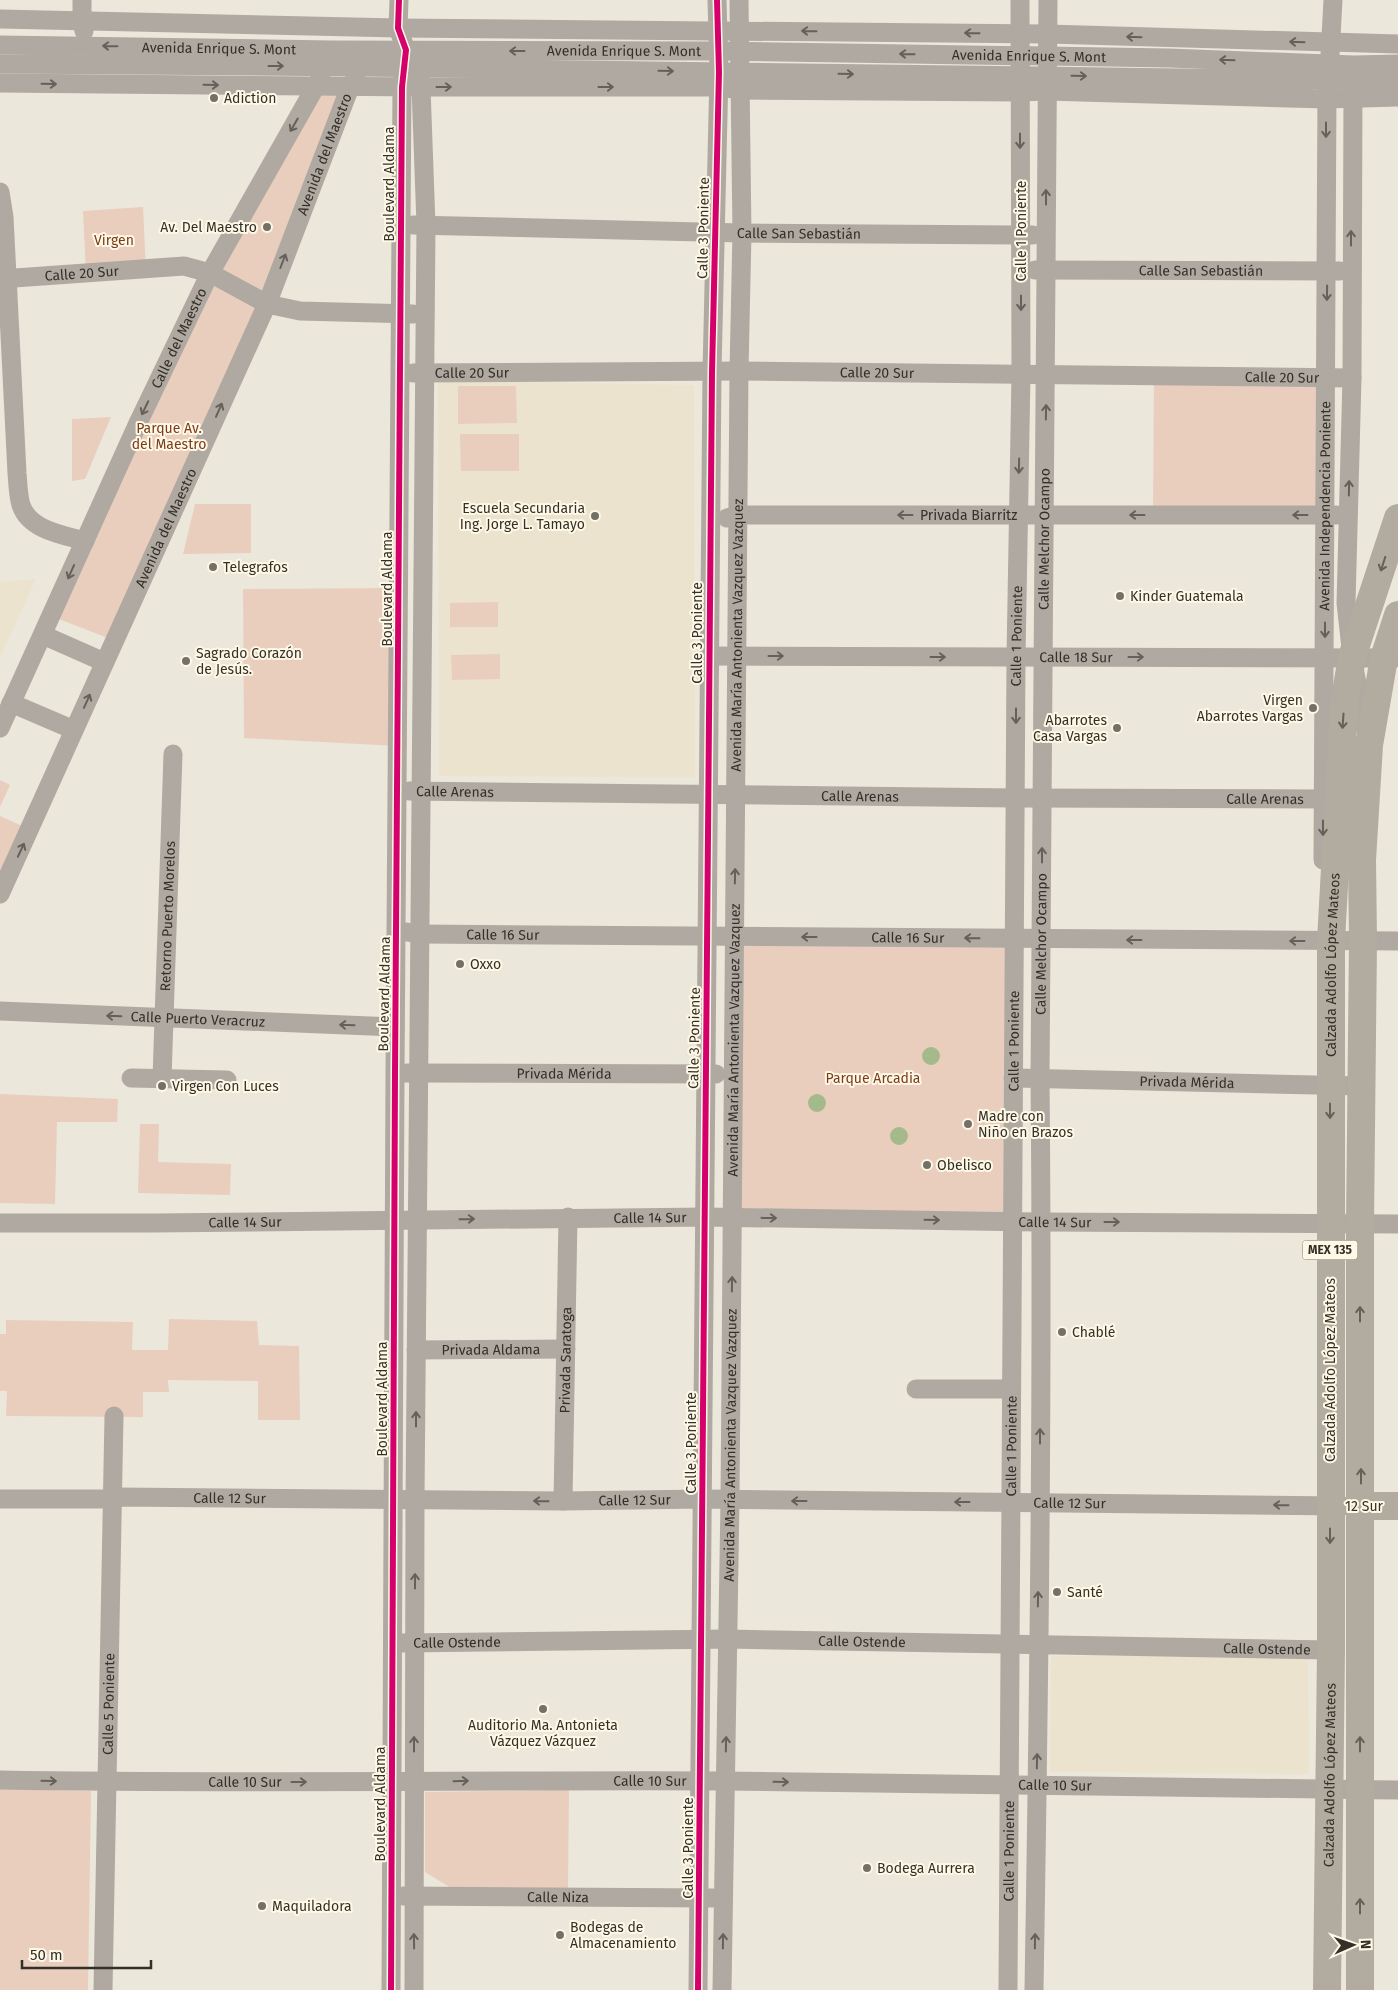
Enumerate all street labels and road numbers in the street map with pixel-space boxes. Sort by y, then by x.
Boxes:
street label: Avenida Enrique S. Mont [142,39,297,58]
street label: Avenida Enrique S. Mont [547,43,702,60]
street label: Avenida Enrique S. Mont [952,47,1107,66]
street label: Avenida del Maestro [294,91,356,218]
street label: Boulevard Aldama [381,126,398,242]
street label: Calle 3 Poniente [694,177,713,279]
street label: Calle 1 Poniente [1013,181,1030,281]
street label: Calle San Sebastián [737,225,861,243]
street label: Calle San Sebastián [1139,262,1263,280]
street label: Calle 20 Sur [44,263,120,285]
street label: Calle del Maestro [148,285,211,391]
street label: Calle 20 Sur [435,364,510,382]
street label: Calle 20 Sur [840,364,915,382]
street label: Calle 20 Sur [1245,369,1320,387]
street label: Avenida Independencia Poniente [1316,401,1334,611]
street label: Avenida del Maestro [132,466,201,590]
street label: Calle Melchor Ocampo [1035,468,1054,610]
street label: Avenida María Antonienta Vazquez Vazquez [728,498,747,772]
street label: Privada Biarritz [920,507,1017,524]
street label: Boulevard Aldama [379,531,396,647]
street label: Calle 3 Poniente [689,582,706,684]
street label: Calle 1 Poniente [1008,585,1026,687]
street label: Calle 18 Sur [1039,649,1113,666]
street label: Calle Arenas [416,783,494,801]
street label: Calle Arenas [821,788,899,806]
street label: Calle Arenas [1226,791,1304,808]
street label: Retorno Puerto Morelos [157,840,179,992]
street label: Calzada Adolfo López Mateos [1323,872,1344,1057]
street label: Calle Melchor Ocampo [1032,873,1051,1015]
street label: Avenida María Antonienta Vazquez Vazquez [725,903,744,1177]
street label: Calle 16 Sur [466,926,540,944]
street label: Calle 16 Sur [871,929,945,947]
street label: Boulevard Aldama [375,936,394,1052]
street label: Calle 3 Poniente [685,987,704,1089]
street label: Calle 1 Poniente [1005,991,1023,1092]
street label: Calle Puerto Veracruz [130,1008,265,1031]
street label: Privada Mérida [516,1065,612,1083]
street label: Privada Mérida [1139,1073,1235,1092]
street label: Calle 14 Sur [613,1209,687,1227]
street label: Calle 14 Sur [208,1214,282,1231]
street label: Calle 14 Sur [1018,1214,1092,1231]
road number: MEX 135 [1302,1240,1358,1260]
street label: Calzada Adolfo López Mateos [1322,1278,1339,1462]
street label: Privada Saratoga [557,1307,575,1414]
street label: Avenida María Antonienta Vazquez Vazquez [721,1308,741,1582]
street label: Boulevard Aldama [374,1341,391,1457]
street label: Privada Aldama [441,1341,541,1359]
street label: Calle 3 Poniente [683,1392,700,1494]
street label: Calle 1 Poniente [1003,1396,1021,1497]
street label: Calle 12 Sur [193,1490,267,1507]
street label: Calle 12 Sur [598,1491,672,1509]
street label: Calle 12 Sur [1033,1495,1107,1512]
street label: 12 Sur [1345,1498,1384,1515]
street label: Calle Ostende [818,1633,906,1651]
street label: Calle Ostende [413,1634,501,1652]
street label: Calle Ostende [1223,1640,1311,1659]
street label: Calle 5 Poniente [100,1653,118,1755]
street label: Calzada Adolfo López Mateos [1320,1682,1340,1867]
street label: Boulevard Aldama [372,1746,389,1862]
street label: Calle 10 Sur [613,1773,687,1790]
street label: Calle 10 Sur [208,1774,282,1791]
street label: Calle 10 Sur [1018,1776,1092,1795]
street label: Calle 3 Poniente [680,1797,697,1899]
street label: Calle 1 Poniente [1001,1800,1018,1902]
street label: Calle Niza [527,1889,589,1906]

